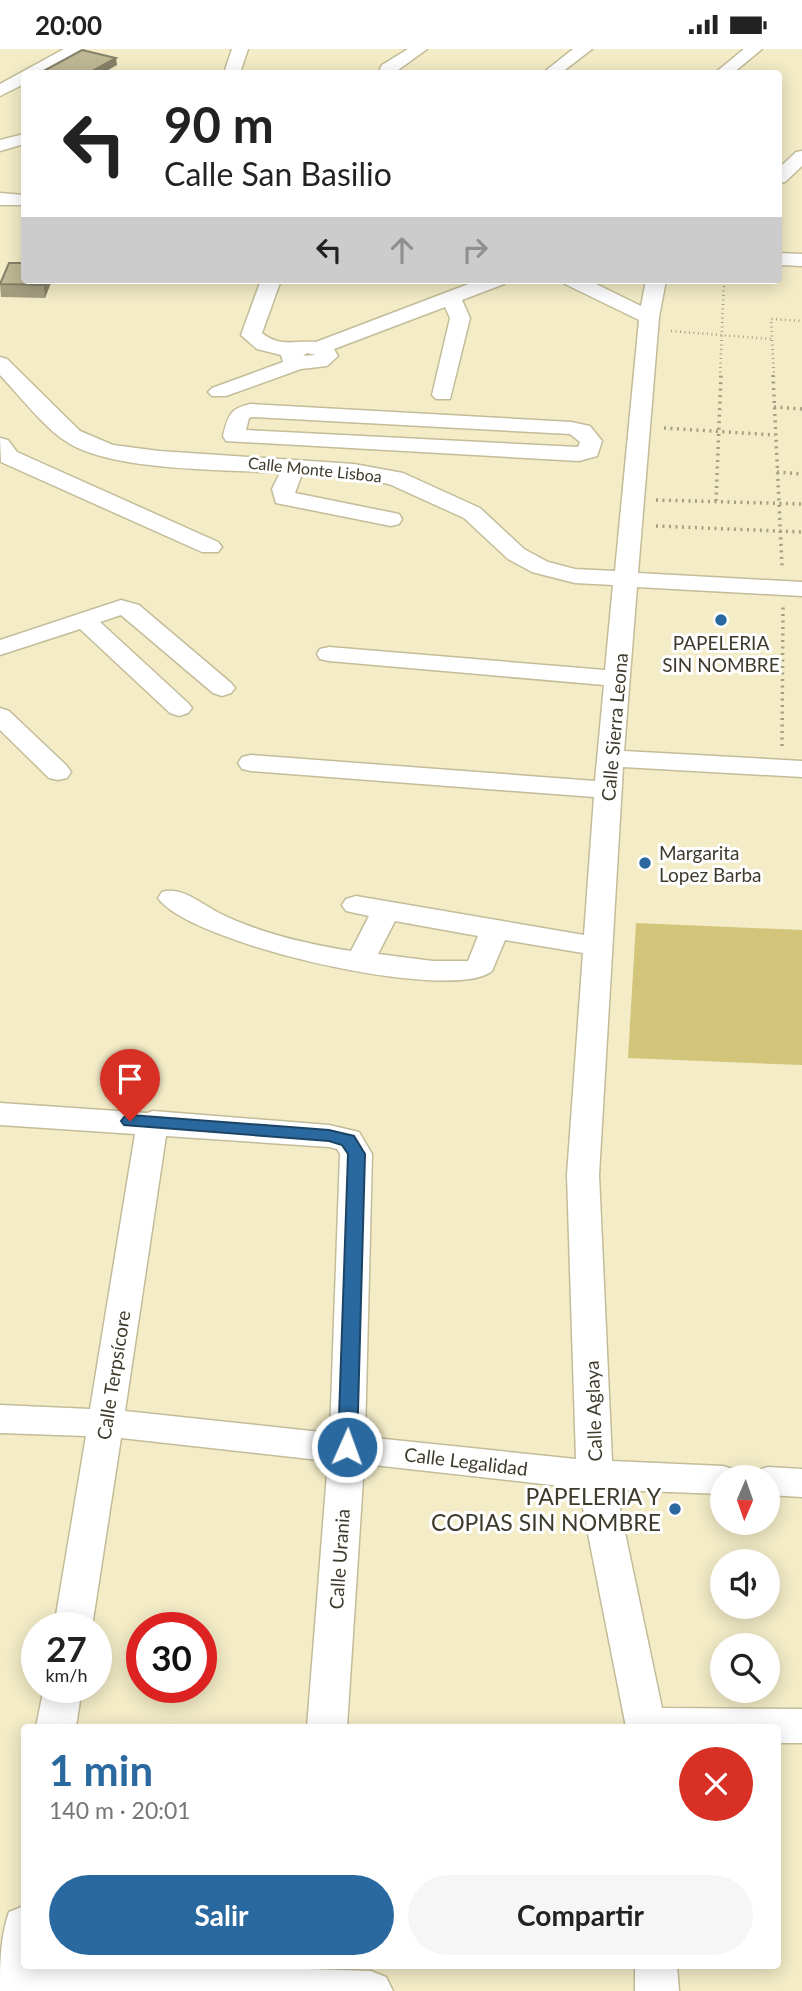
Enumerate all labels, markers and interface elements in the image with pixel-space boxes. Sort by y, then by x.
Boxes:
text: 20:00 [35,9,102,41]
text: 90 m [164,95,274,153]
icon: left [49,98,140,189]
text: Calle San Basilio [164,154,392,193]
icon: left [310,231,348,269]
icon: ahead [383,231,421,269]
icon: right [456,231,494,269]
street label: Calle Monte Lisboa [247,453,383,485]
marker: PAPELERIA SIN NOMBRE [713,612,729,628]
place label: PAPELERIA SIN NOMBRE [662,631,780,676]
street label: Calle Sierra Leona [596,652,632,802]
place label: Margarita Lopez Barba [659,841,762,886]
marker: Margarita Lopez Barba [637,855,653,871]
pin [100,1049,160,1121]
icon: arrive [111,1060,149,1098]
street label: Calle Terpsícore [91,1309,135,1441]
street label: Calle Aglaya [580,1360,606,1462]
position arrow [310,1410,384,1484]
street label: Calle Legalidad [403,1442,529,1480]
north arrow [710,1465,780,1535]
map controls [710,1465,780,1703]
place label: PAPELERIA Y COPIAS SIN NOMBRE [431,1482,662,1536]
marker: PAPELERIA Y COPIAS SIN NOMBRE [667,1501,683,1517]
street label: Calle Urania [324,1508,354,1610]
button: sound [710,1549,780,1619]
speed limit sign: 30 [126,1612,217,1703]
text: 27 [46,1627,87,1669]
button: search [710,1633,780,1703]
text: km/h [45,1664,88,1686]
text: 1 min [49,1745,153,1795]
button: close [679,1747,753,1821]
text: 140 m · 20:01 [49,1796,191,1824]
button: Salir [49,1875,394,1955]
button: Compartir [408,1875,753,1955]

